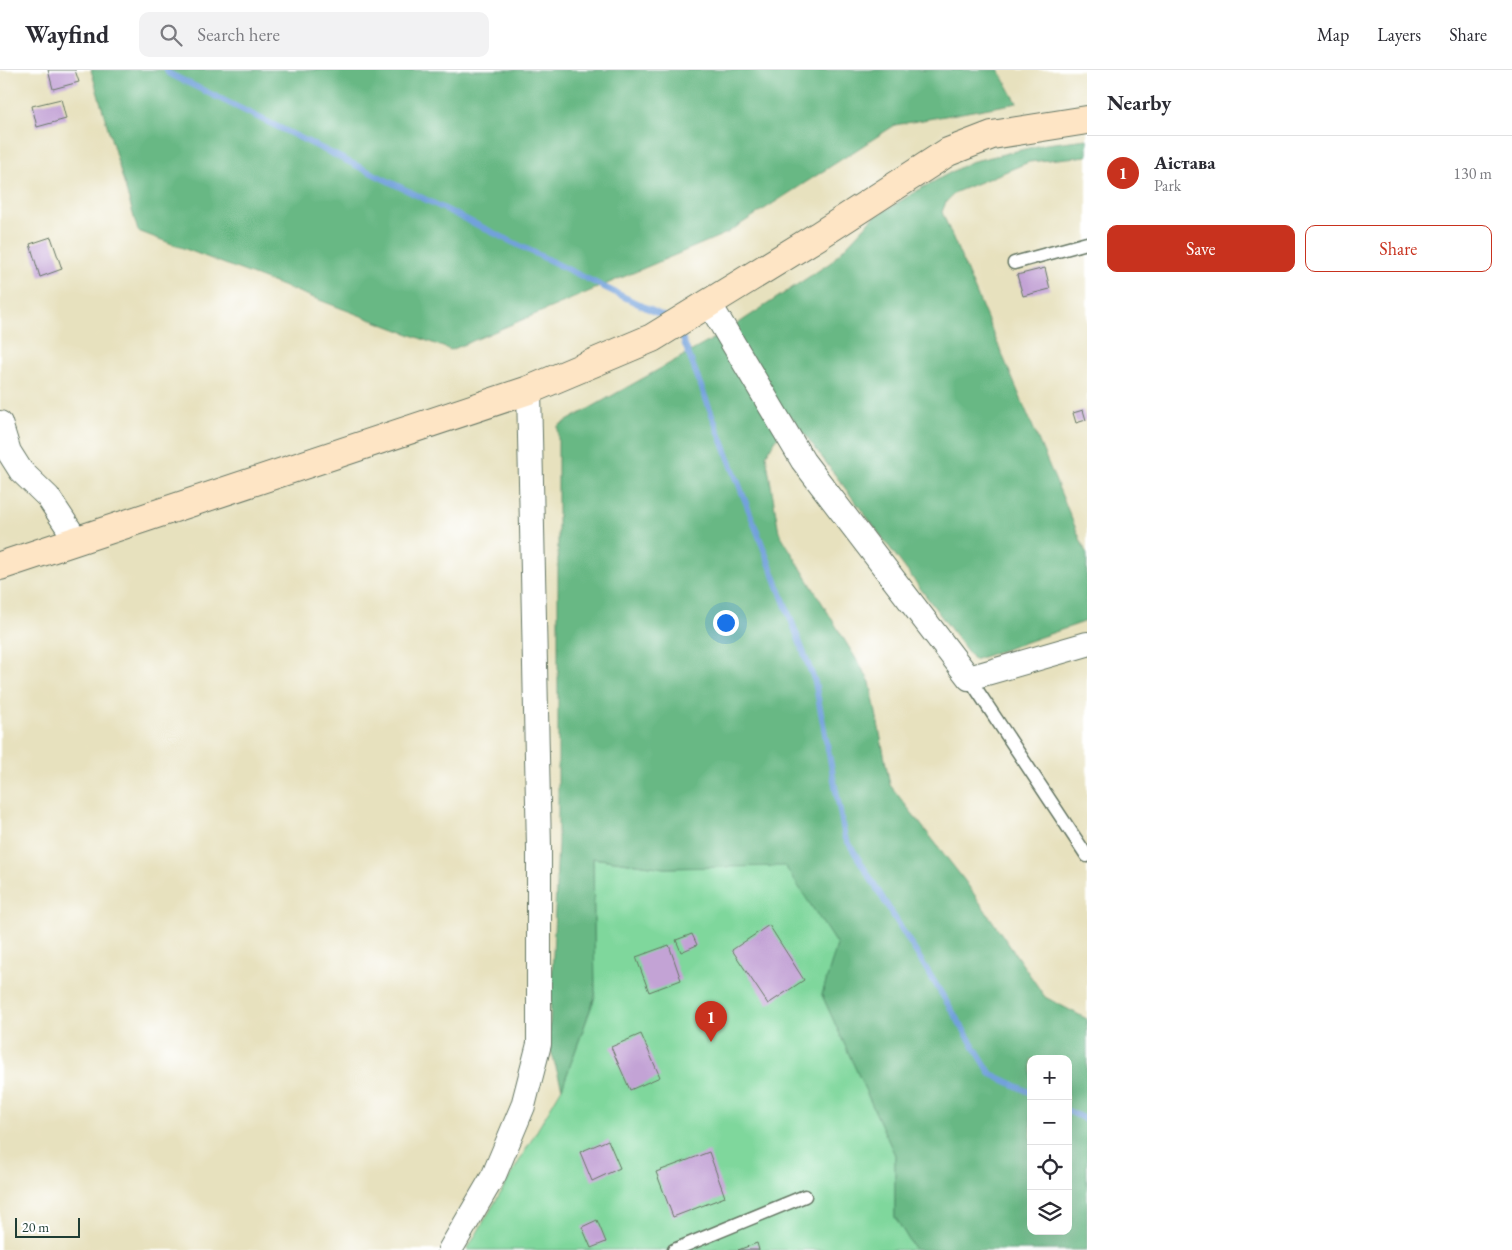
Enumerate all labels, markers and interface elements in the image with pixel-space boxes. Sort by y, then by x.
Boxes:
search box [139,12,489,57]
text: Wayfind [25,19,109,50]
icon: search [157,21,185,49]
text: Search here [197,22,280,47]
text: Map [1317,23,1349,46]
text: Layers [1377,23,1421,46]
text: Share [1449,23,1487,46]
text: Nearby [1107,89,1171,116]
text: Аістава [1154,150,1215,175]
text: 1 [1119,163,1127,184]
text: 130 m [1453,163,1492,184]
text: Park [1154,175,1181,196]
button: Save [1107,225,1295,272]
button: Share [1305,225,1492,272]
your location [713,610,739,636]
pin: 1 [695,1001,727,1042]
map controls [1027,1055,1072,1235]
button: + [1027,1055,1072,1100]
button: − [1027,1100,1072,1145]
button: locate [1027,1145,1072,1190]
button: layers [1027,1190,1072,1235]
scale bar [15,1215,80,1238]
text: 20 m [22,1218,49,1236]

